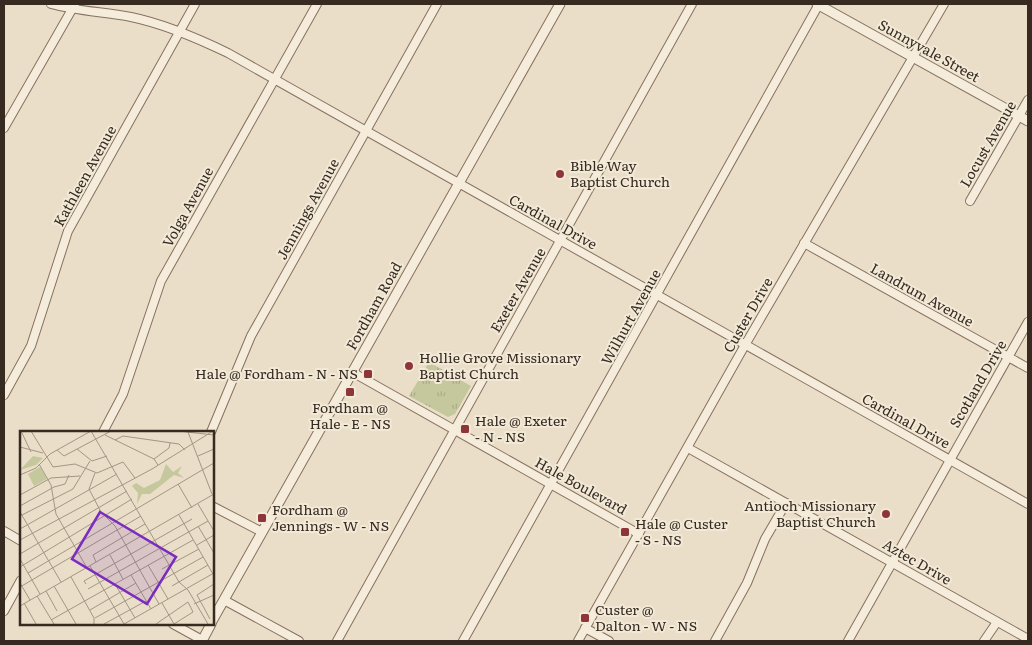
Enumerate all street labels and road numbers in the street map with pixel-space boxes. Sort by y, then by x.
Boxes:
street label: Sunnyvale Street [875,14,984,86]
street label: Locust Avenue [954,97,1020,190]
street label: Kathleen Avenue [48,121,120,230]
street label: Jennings Avenue [271,154,343,263]
street label: Volga Avenue [157,163,217,250]
street label: Cardinal Drive [506,189,601,254]
street label: Exeter Avenue [485,243,550,336]
street label: Fordham Road [341,257,406,353]
street label: Landrum Avenue [867,257,978,331]
street label: Wilhurt Avenue [596,265,665,368]
street label: Custer Drive [718,273,777,356]
street label: Scotland Drive [944,336,1010,431]
street label: Cardinal Drive [859,388,954,453]
street label: Hale Boulevard [532,452,631,519]
street label: Aztec Drive [879,533,956,589]

